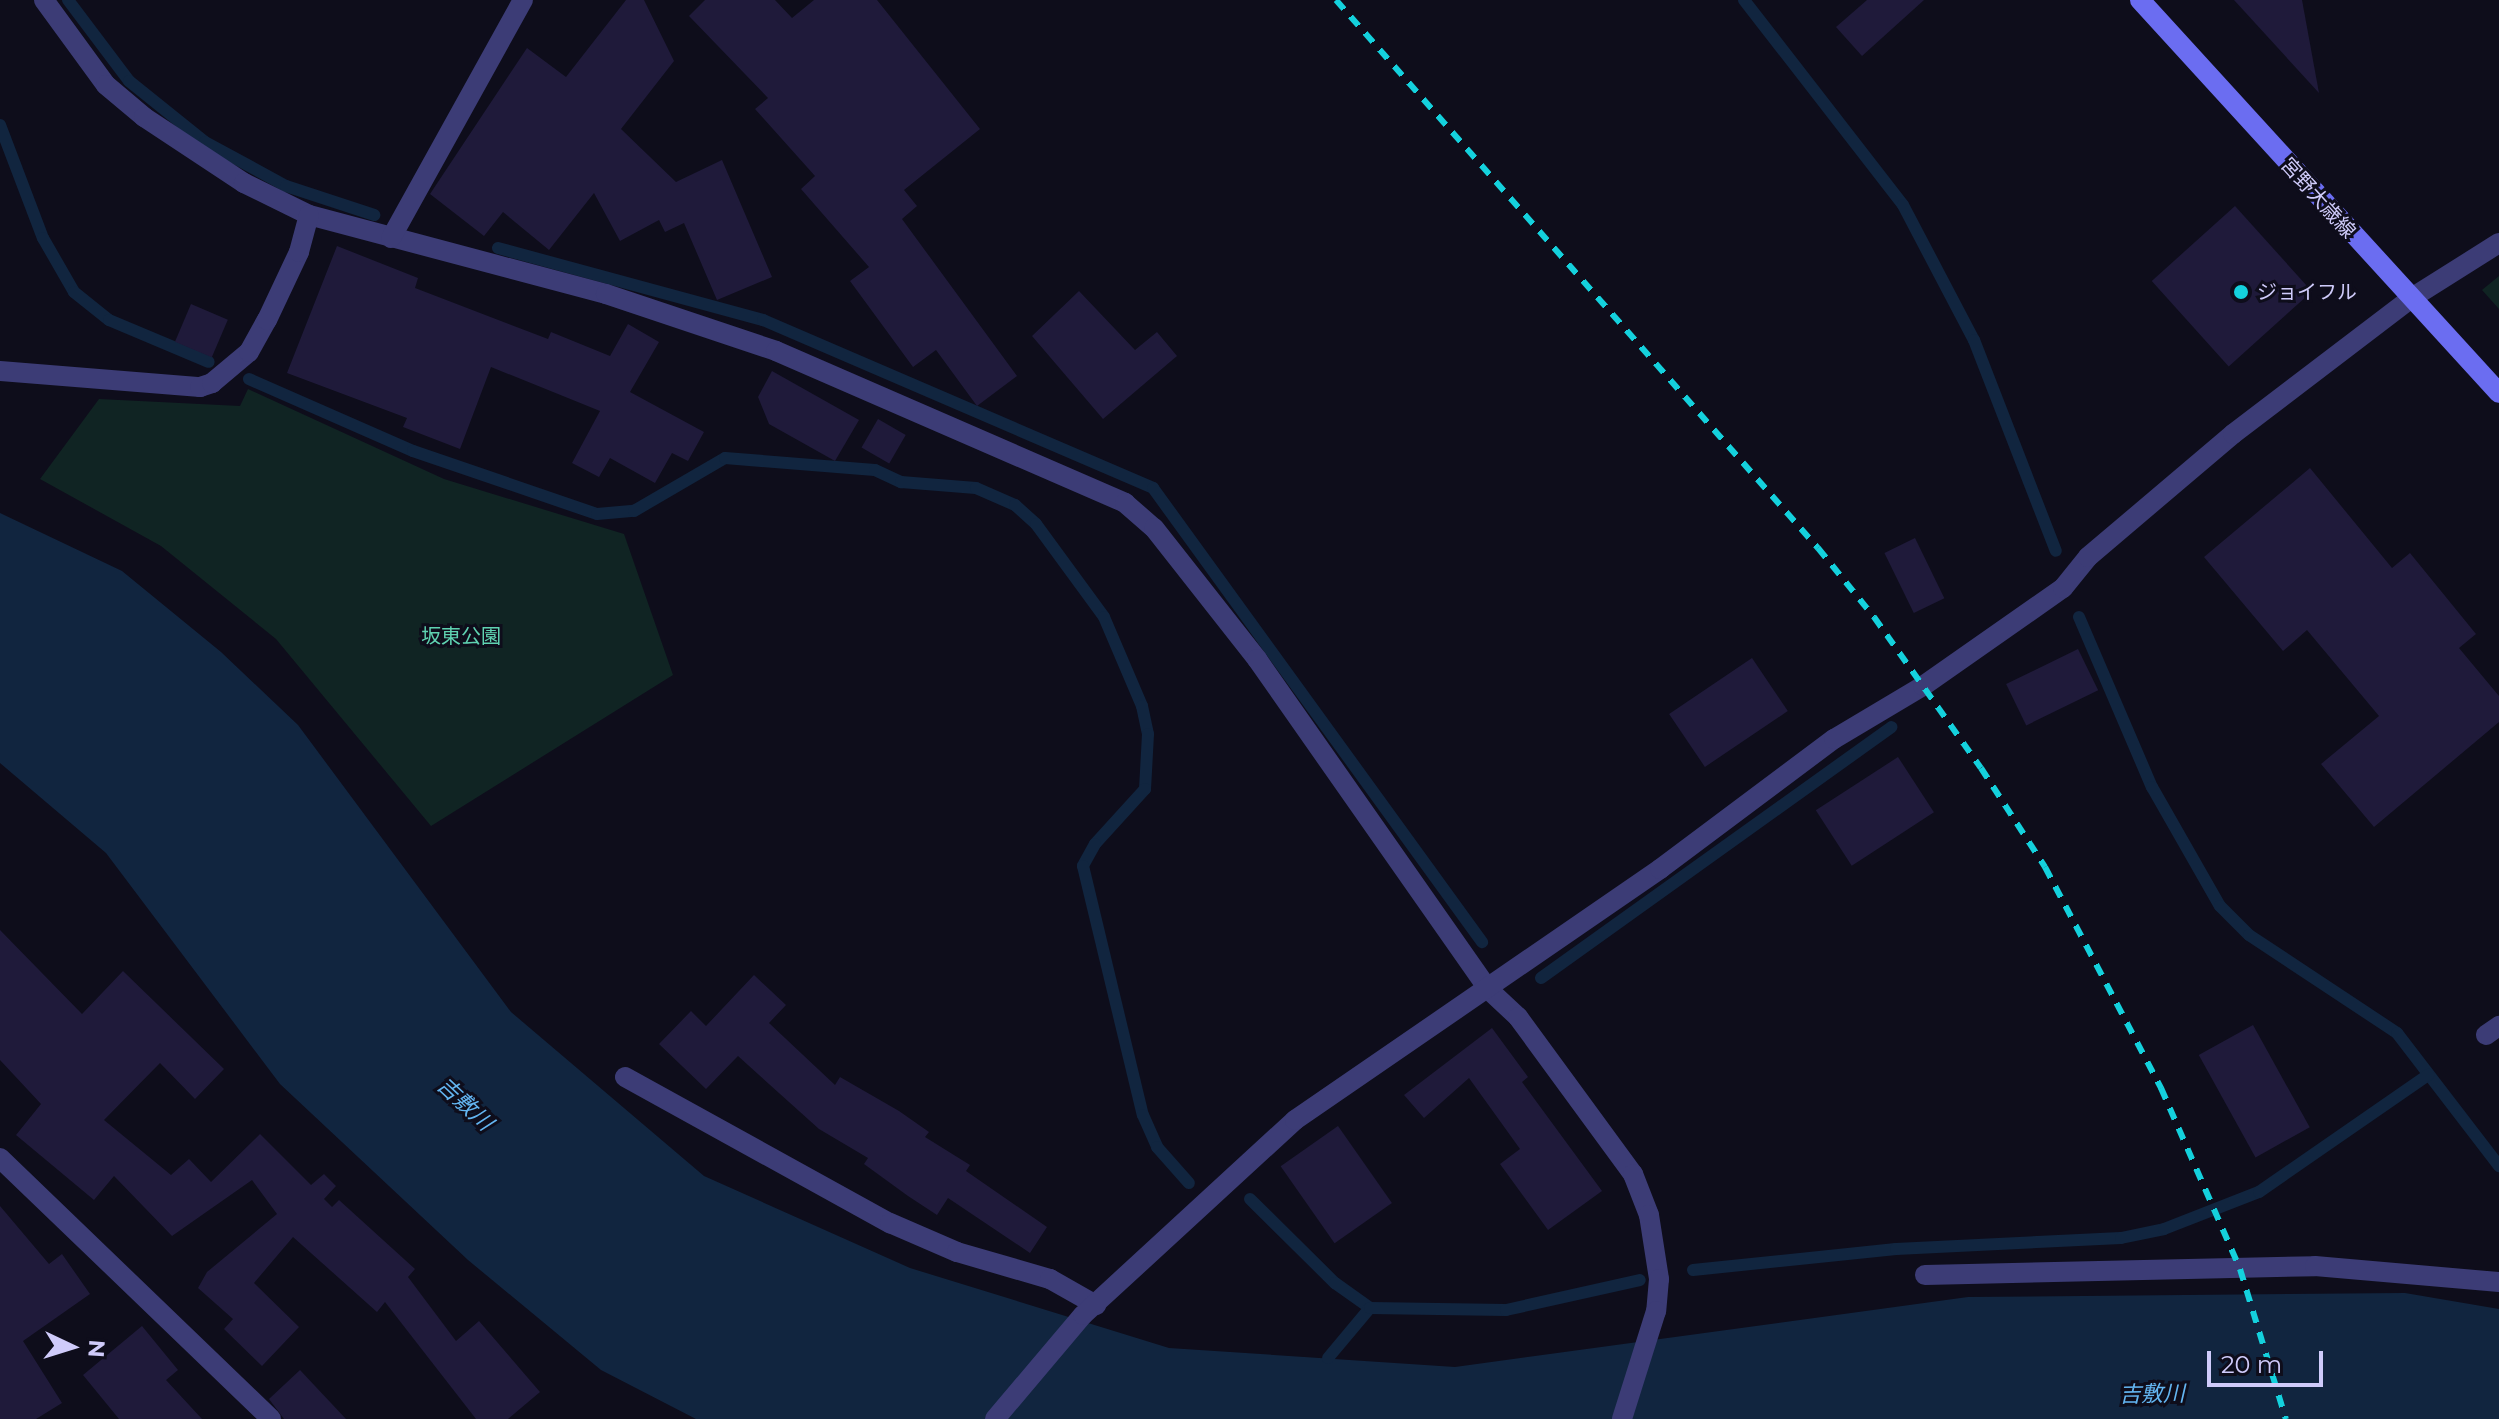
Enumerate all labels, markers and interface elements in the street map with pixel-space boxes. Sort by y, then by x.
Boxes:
street label: 宮野大歳線 [2276,153,2360,243]
place label: ジョイフル [2257,280,2357,304]
marker: ジョイフル [2232,283,2250,301]
park label: 坂東公園 [421,624,501,648]
water label: 吉敷川 [432,1072,498,1136]
north arrow [32,1307,112,1387]
scale bar [2211,1335,2327,1385]
text: N [82,1339,111,1359]
text: 20 m [2221,1350,2282,1379]
water label: 吉敷川 [2119,1380,2185,1408]

